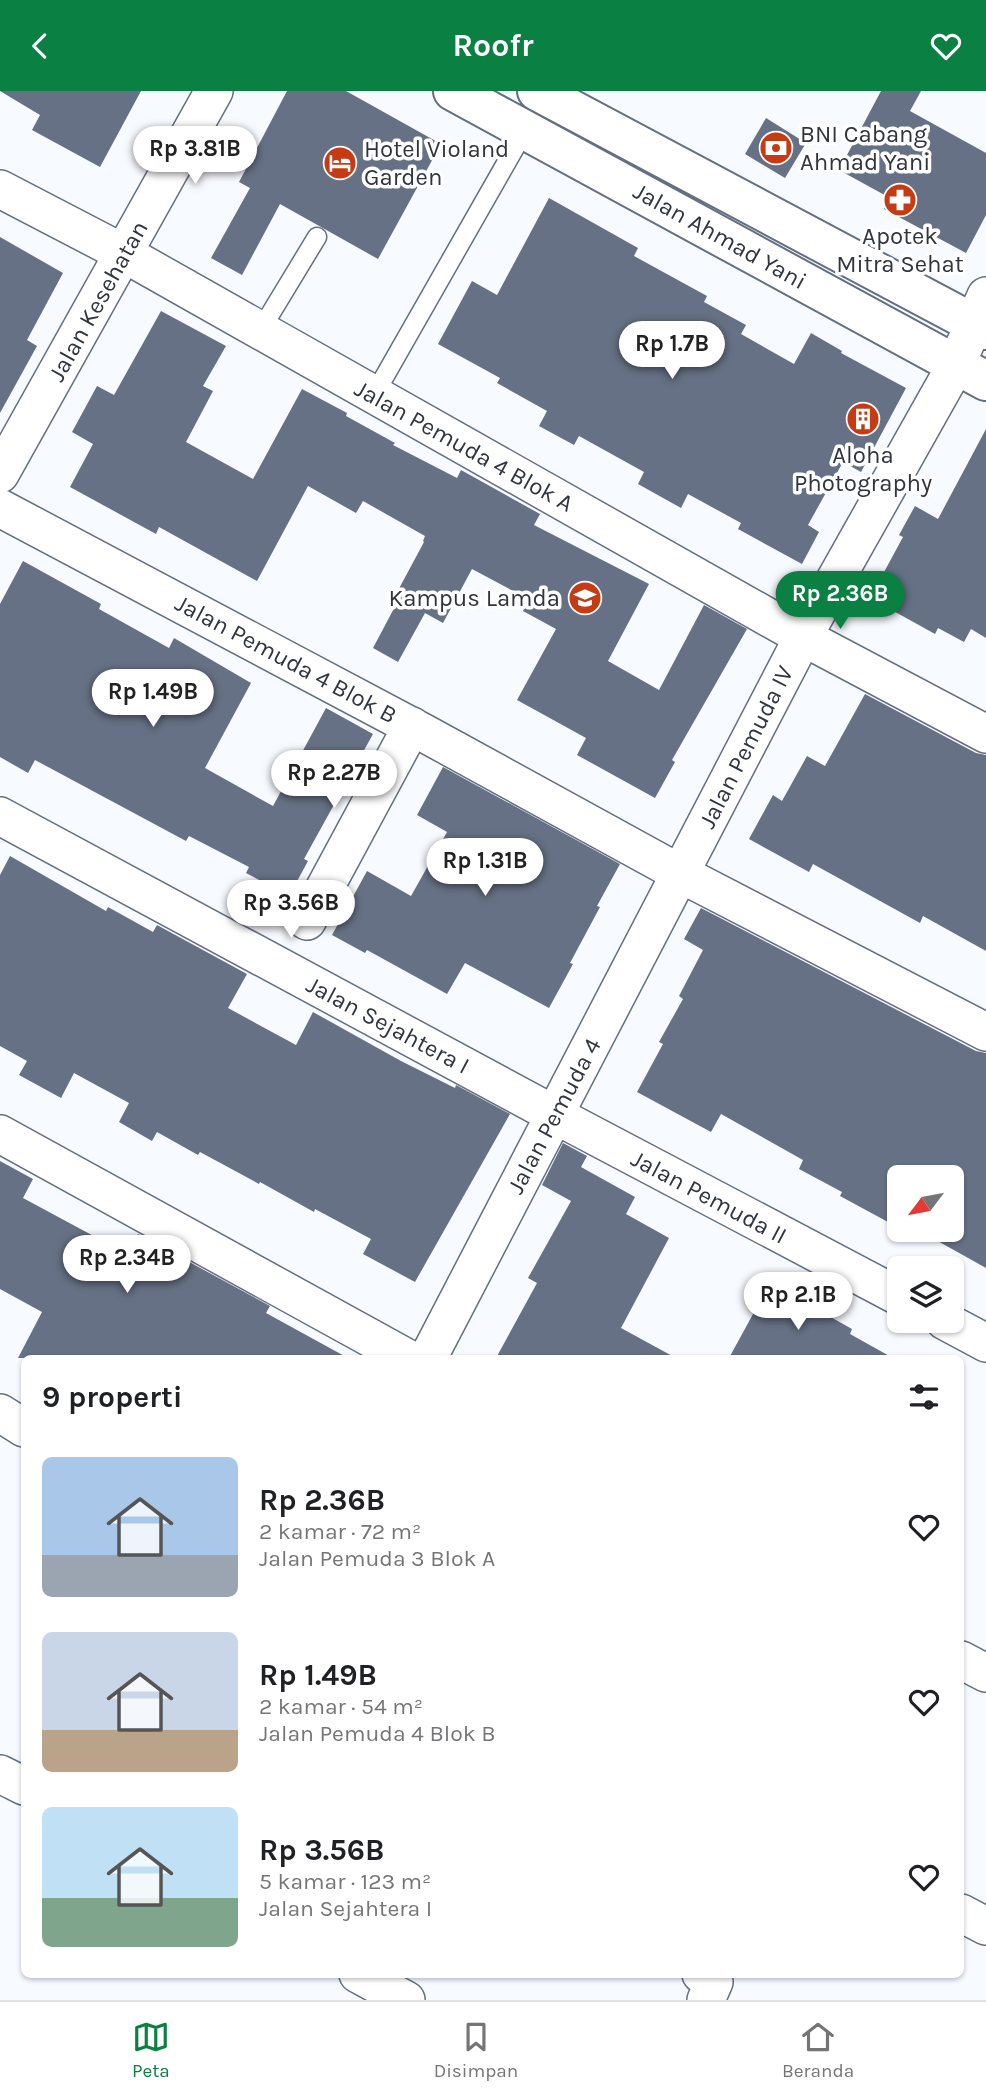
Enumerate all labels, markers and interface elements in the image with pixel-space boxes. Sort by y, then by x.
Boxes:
icon: back [21,27,59,65]
text: Roofr [452,27,534,64]
icon: heart [927,27,965,65]
place label: BNI Cabang Ahmad Yani [800,120,930,176]
pin: Rp 3.81B [123,127,267,186]
bank icon: BNI Cabang Ahmad Yani [757,129,795,167]
text: Rp 3.81B [149,135,241,162]
place label: Hotel Violand Garden [364,135,509,191]
hotel icon: Hotel Violand Garden [321,144,359,182]
street label: Jalan Ahmad Yani [629,177,811,295]
pharmacy icon: Apotek Mitra Sehat [881,181,919,219]
street label: Jalan Kesehatan [42,216,154,386]
place label: Apotek Mitra Sehat [836,222,964,278]
pin: Rp 1.7B [607,321,737,381]
text: Rp 1.7B [635,330,709,357]
street label: Jalan Pemuda 4 Blok A [350,374,578,518]
building icon: Aloha Photography [844,400,882,438]
place label: Aloha Photography [794,441,932,497]
pin: Rp 2.36B [768,571,912,631]
school or university icon: Kampus Lamda [566,579,604,617]
text: Rp 2.36B [792,580,888,607]
place label: Kampus Lamda [389,584,560,612]
street label: Jalan Pemuda 4 Blok B [171,589,401,729]
street label: Jalan Pemuda IV [693,660,799,833]
pin: Rp 1.49B [81,669,225,729]
text: Rp 1.49B [108,678,198,705]
pin: Rp 2.27B [262,751,406,810]
text: Rp 2.27B [287,759,381,786]
pin: Rp 1.31B [413,839,557,898]
text: Rp 1.31B [442,847,528,874]
pin: Rp 3.56B [219,881,363,940]
text: Rp 3.56B [243,889,339,916]
street label: Jalan Sejahtera I [302,970,474,1080]
street label: Jalan Pemuda 4 [501,1033,607,1199]
street label: Jalan Pemuda II [626,1144,792,1250]
north arrow [887,1165,964,1243]
map controls [887,1165,964,1333]
pin: Rp 2.34B [55,1235,199,1295]
text: Rp 2.34B [79,1244,175,1271]
button: layers [887,1256,964,1333]
pin: Rp 2.1B [733,1273,863,1332]
text: Rp 2.1B [760,1281,836,1308]
icon: filters [905,1378,943,1416]
text: 9 properti [42,1379,183,1415]
text: Rp 2.36B [259,1482,385,1518]
icon: home [98,1485,182,1569]
icon: heart [905,1508,943,1546]
text: 2 kamar · 72 m² [259,1518,421,1545]
text: Jalan Pemuda 3 Blok A [259,1545,495,1572]
text: Rp 1.49B [259,1657,377,1693]
icon: home [98,1660,182,1744]
icon: heart [905,1683,943,1721]
text: 2 kamar · 54 m² [259,1693,423,1720]
text: Jalan Pemuda 4 Blok B [259,1720,495,1747]
text: Rp 3.56B [259,1832,384,1868]
icon: home [98,1835,182,1919]
icon: heart [905,1858,943,1896]
text: 5 kamar · 123 m² [259,1868,431,1895]
text: Jalan Sejahtera I [259,1895,432,1922]
tab: Peta [132,2018,170,2082]
tab: Disimpan [434,2018,518,2082]
tab: Beranda [782,2018,854,2082]

